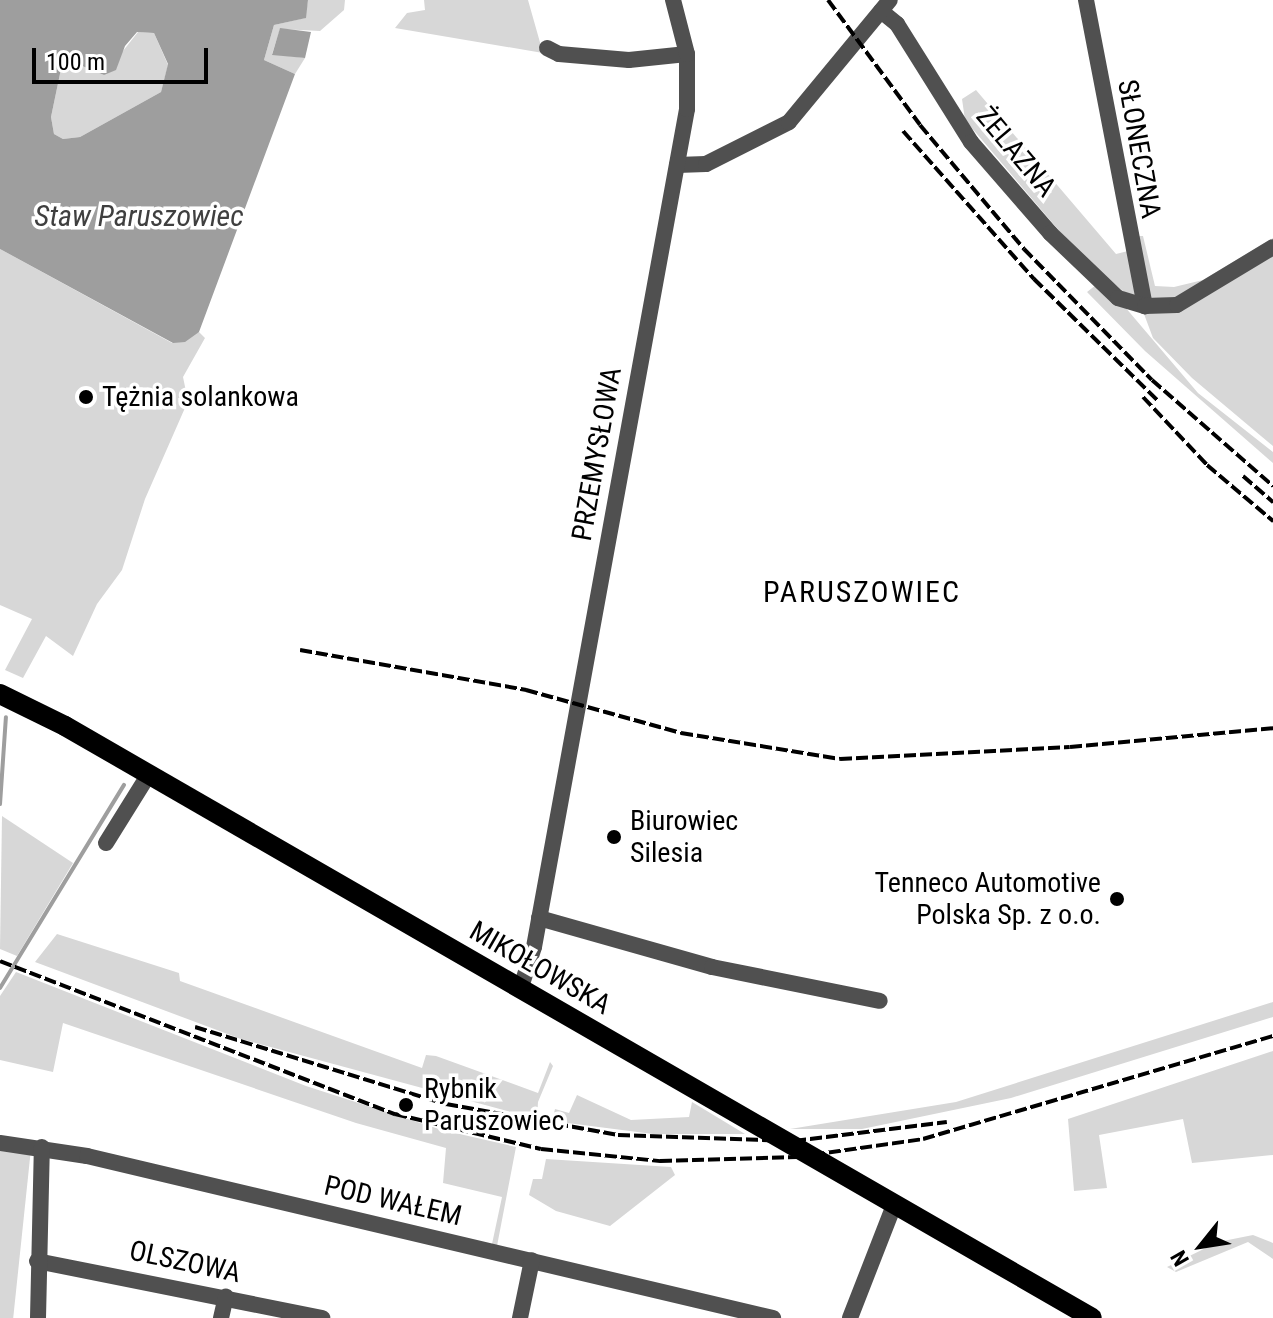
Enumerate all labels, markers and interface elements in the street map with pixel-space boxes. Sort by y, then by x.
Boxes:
scale bar [36,32,212,82]
text: 100 m [46,48,105,76]
street label: SŁONECZNA [1110,77,1168,221]
street label: ŻELAZNA [969,100,1063,204]
water label: Staw Paruszowiec [34,198,244,234]
street label: PRZEMYSŁOWA [565,365,629,543]
place label: Tężnia solankowa [102,380,299,414]
marker: Tężnia solankowa [77,388,95,406]
district label: PARUSZOWIEC [763,574,961,610]
place label: Biurowiec Silesia [630,804,738,870]
marker: Biurowiec Silesia [605,828,623,846]
place label: Tenneco Automotive Polska Sp. z o.o. [875,866,1101,932]
marker: Tenneco Automotive Polska Sp. z o.o. [1108,890,1126,908]
street label: MIKOŁOWSKA [464,914,616,1022]
place label: Rybnik Paruszowiec [424,1072,564,1138]
marker: Rybnik Paruszowiec [395,1094,417,1116]
street label: POD WAŁEM [321,1169,465,1233]
north arrow [1161,1206,1241,1286]
street label: OLSZOWA [126,1234,244,1290]
text: N [1166,1246,1194,1270]

